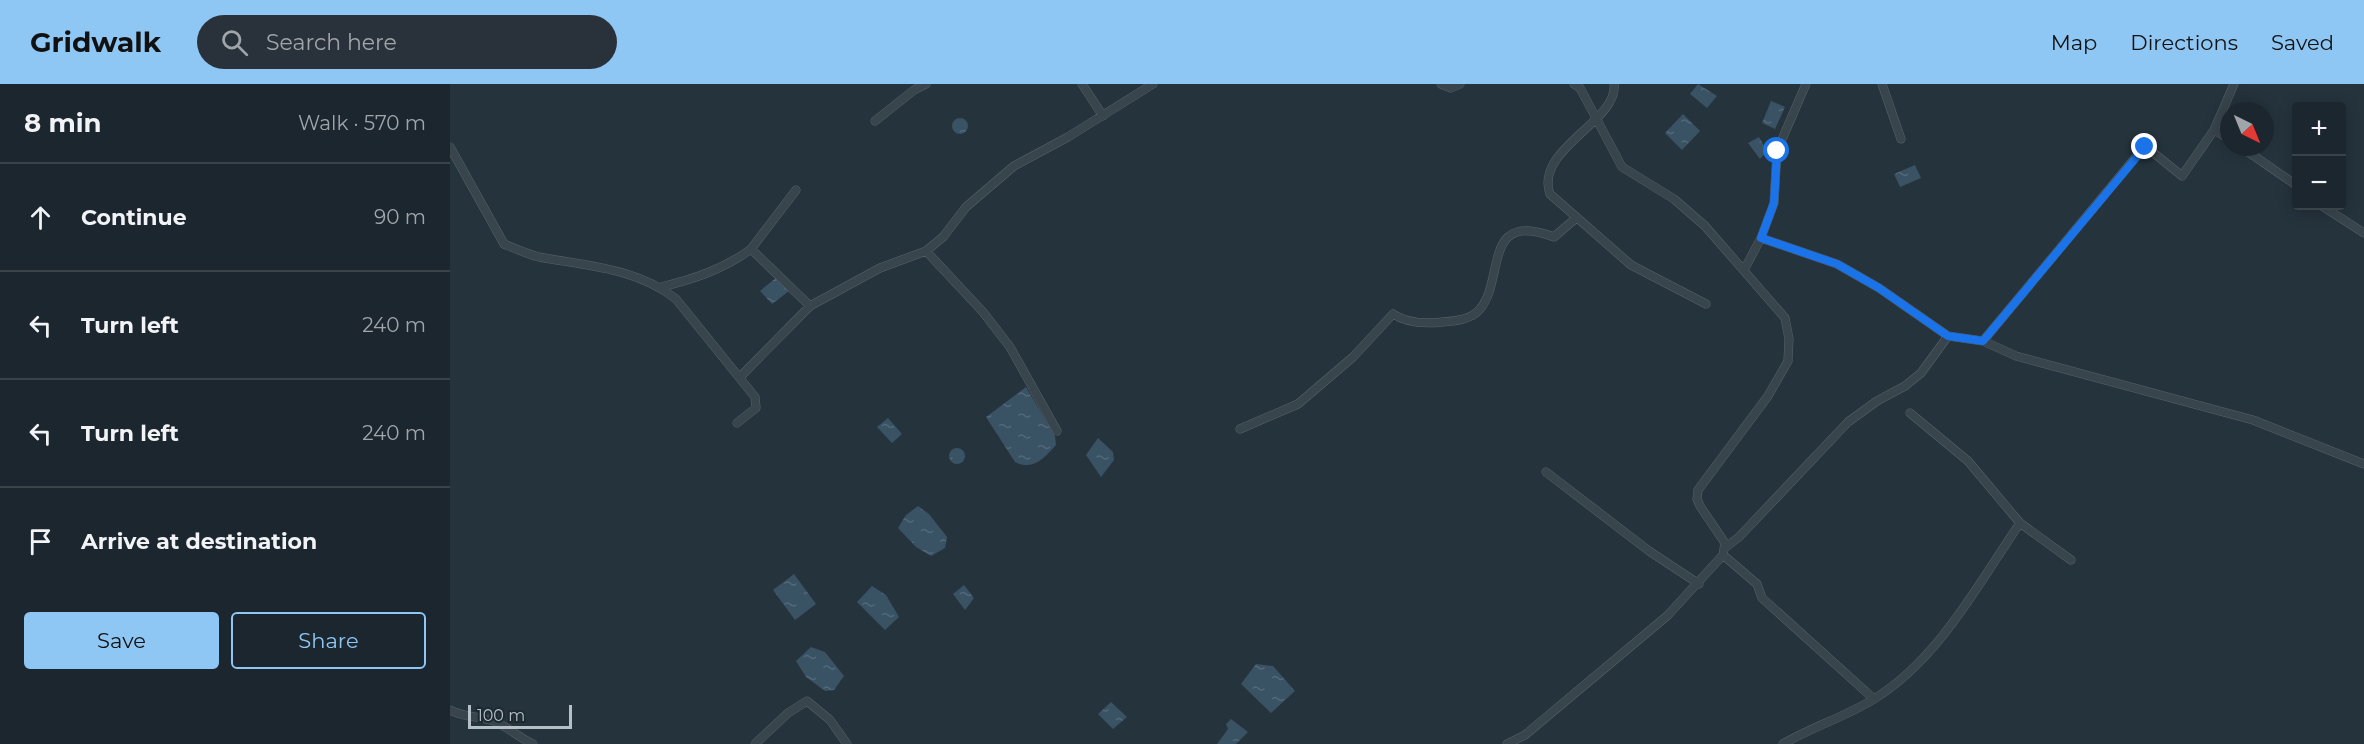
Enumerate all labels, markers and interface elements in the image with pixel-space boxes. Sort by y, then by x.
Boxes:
search box [197,15,617,69]
text: Gridwalk [30,25,161,59]
icon: search [218,26,251,59]
text: Search here [266,29,397,56]
text: Map [2051,30,2097,55]
text: Directions [2130,30,2238,55]
text: Saved [2271,30,2334,55]
north arrow [2220,102,2274,156]
map controls [2292,102,2346,210]
button: + [2292,102,2346,156]
text: 8 min [24,107,102,139]
text: Walk · 570 m [298,111,426,135]
route end [2131,133,2157,159]
route start [1763,137,1789,163]
button: − [2292,156,2346,210]
icon: ahead [24,201,57,234]
text: Continue [81,204,187,231]
text: 90 m [374,205,426,229]
icon: left [24,309,57,342]
text: Turn left [81,312,179,339]
text: 240 m [362,313,426,337]
icon: left [24,417,57,450]
text: Turn left [81,420,179,447]
text: 240 m [362,421,426,445]
icon: arrive [24,525,57,558]
text: Arrive at destination [81,528,317,555]
button: Save [24,612,219,669]
button: Share [231,612,426,669]
scale bar [468,702,572,730]
text: 100 m [477,706,525,725]

